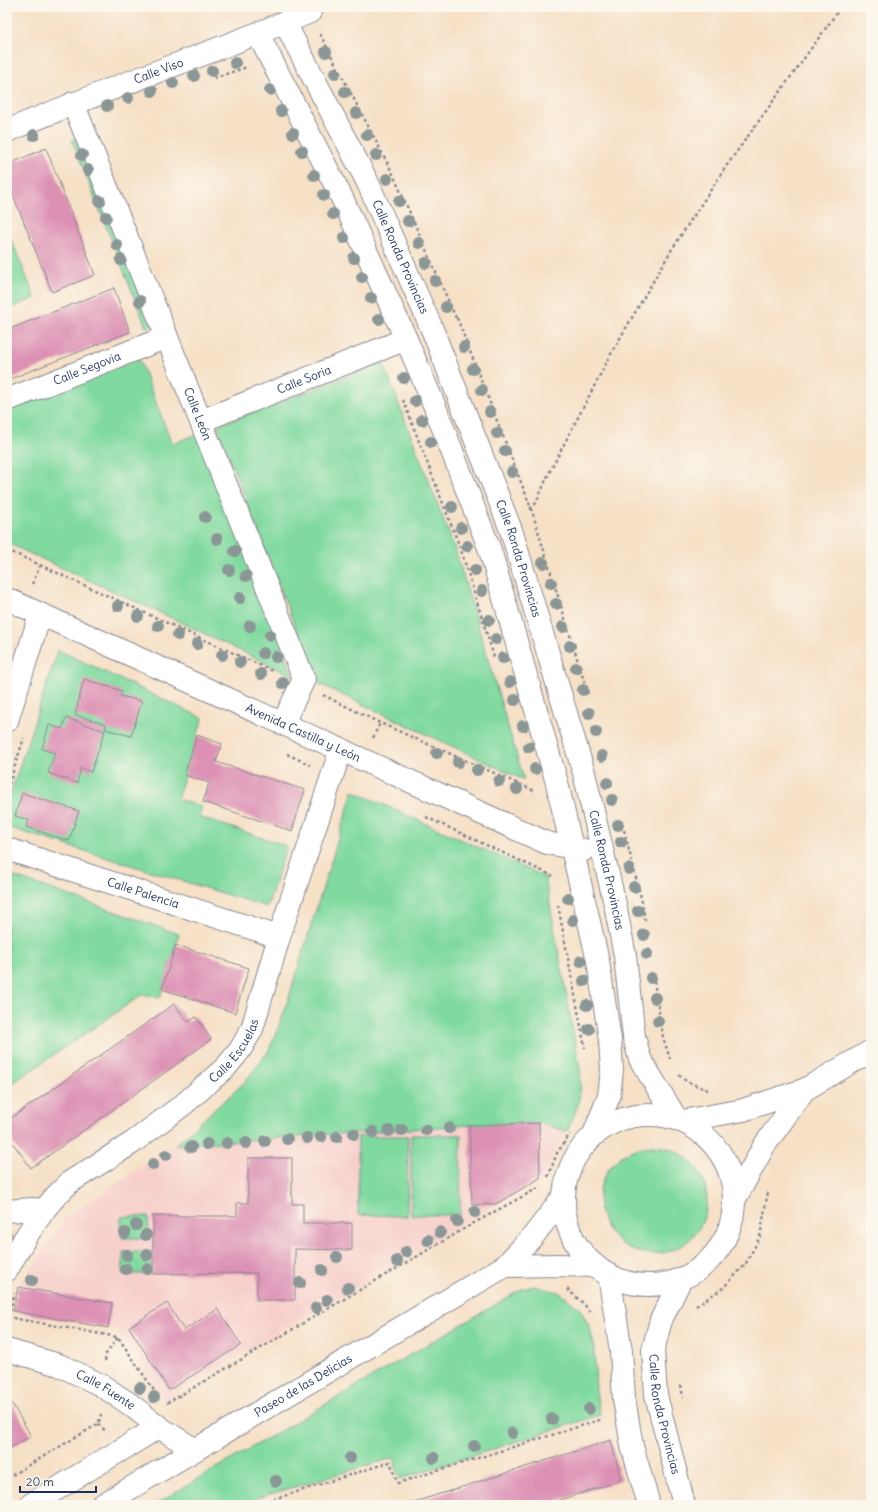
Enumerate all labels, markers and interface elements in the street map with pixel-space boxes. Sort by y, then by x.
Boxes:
street label: Calle Viso [132,54,186,87]
street label: Calle Ronda Provincias [369,198,432,316]
street label: Calle Segovia [51,348,123,388]
street label: Calle Soria [274,362,333,397]
street label: Calle León [181,385,216,442]
street label: Calle Ronda Provincias [493,497,545,619]
street label: Avenida Castilla y León [244,700,363,765]
street label: Calle Ronda Provincias [586,808,628,931]
street label: Calle Palencia [105,874,181,911]
street label: Calle Escuelas [206,1017,262,1086]
street label: Paseo de las Delicias [251,1350,355,1420]
street label: Calle Ronda Provincias [646,1353,684,1476]
street label: Calle Fuente [74,1366,139,1413]
scale bar [20,1468,96,1494]
text: 20 m [26,1474,54,1489]

